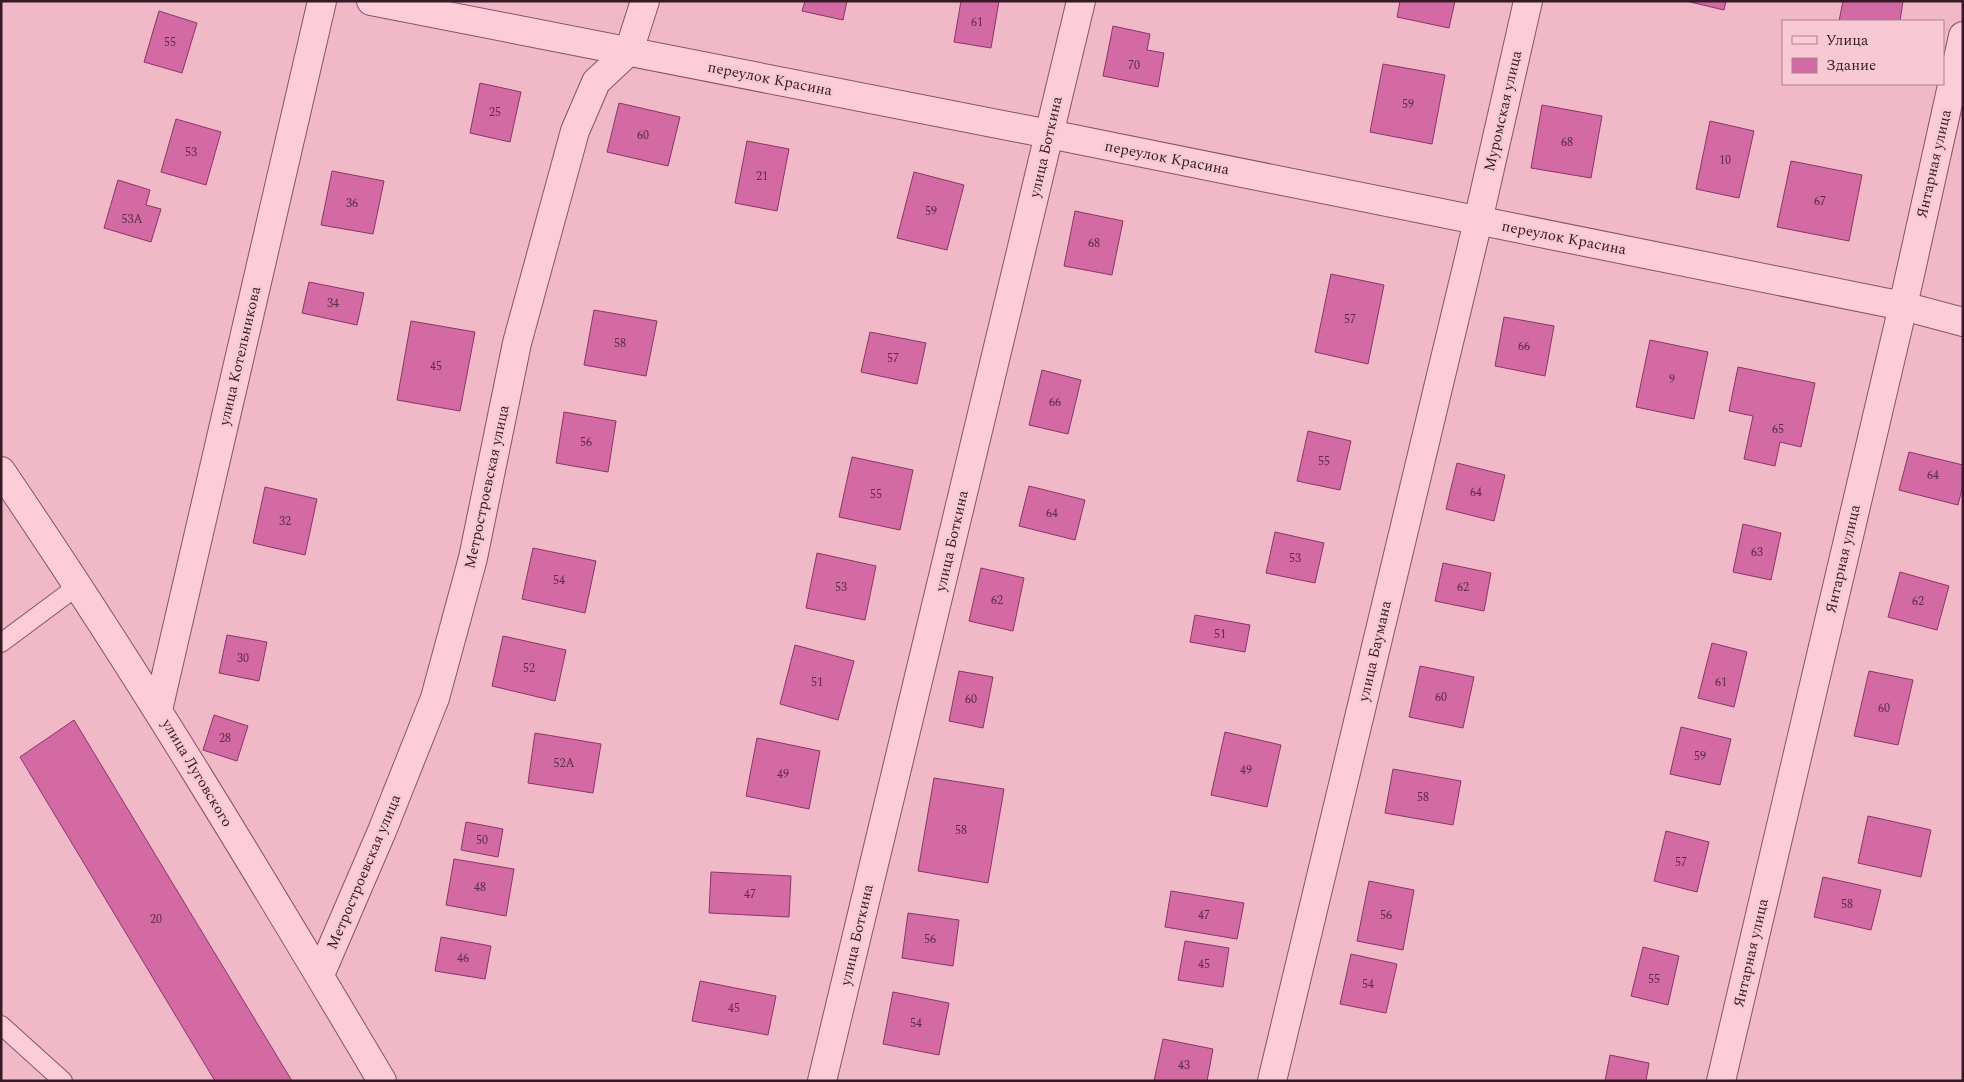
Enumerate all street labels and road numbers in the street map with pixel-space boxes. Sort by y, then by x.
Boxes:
street label: Муромская улица [1478,48,1528,174]
street label: переулок Красина [706,56,835,102]
street label: улица Боткина [1023,93,1069,201]
street label: Янтарная улица [1910,107,1958,221]
street label: переулок Красина [1103,135,1232,181]
street label: переулок Красина [1500,215,1629,261]
street label: улица Котельникова [213,283,267,429]
street label: Метростроевская улица [458,402,516,571]
street label: улица Боткина [929,487,975,595]
street label: Янтарная улица [1819,502,1867,616]
street label: улица Баумана [1352,598,1398,705]
street label: улица Луговского [155,714,239,832]
street label: Метростроевская улица [321,790,407,953]
street label: улица Боткина [834,881,880,989]
street label: Янтарная улица [1727,896,1775,1010]

